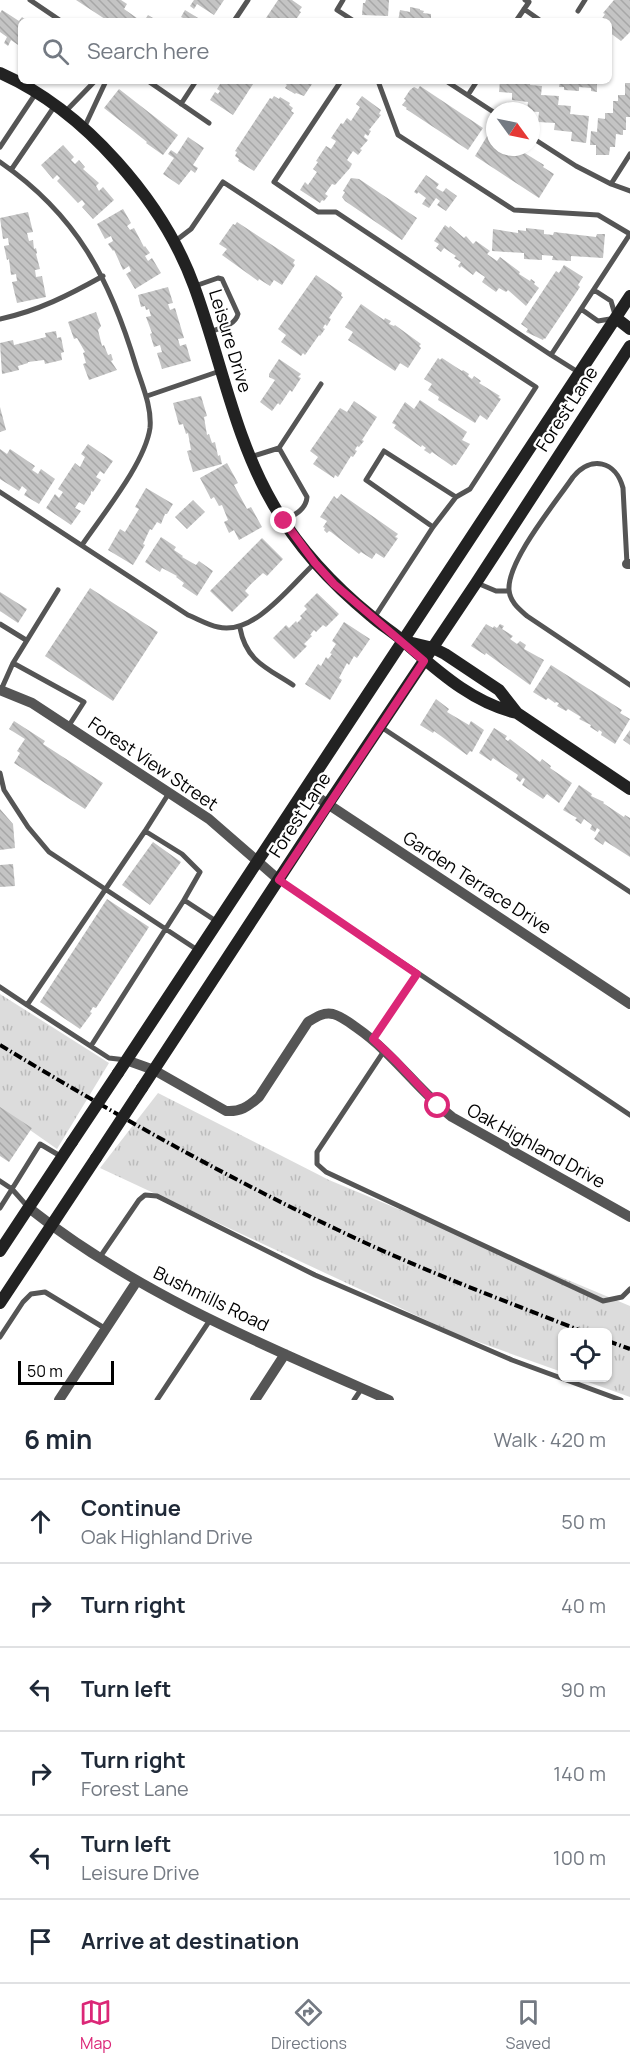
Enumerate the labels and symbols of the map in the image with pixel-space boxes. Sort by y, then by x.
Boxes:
north arrow [486,102,540,156]
street label: Leisure Drive [204,286,258,395]
street label: Forest Lane [530,361,603,456]
route end [270,507,296,533]
street label: Forest View Street [84,711,223,816]
street label: Forest Lane [263,767,336,862]
street label: Garden Terrace Drive [399,825,556,939]
route start [424,1092,450,1118]
street label: Oak Highland Drive [463,1097,610,1193]
street label: Bushmills Road [150,1260,273,1336]
scale bar [18,1358,114,1386]

